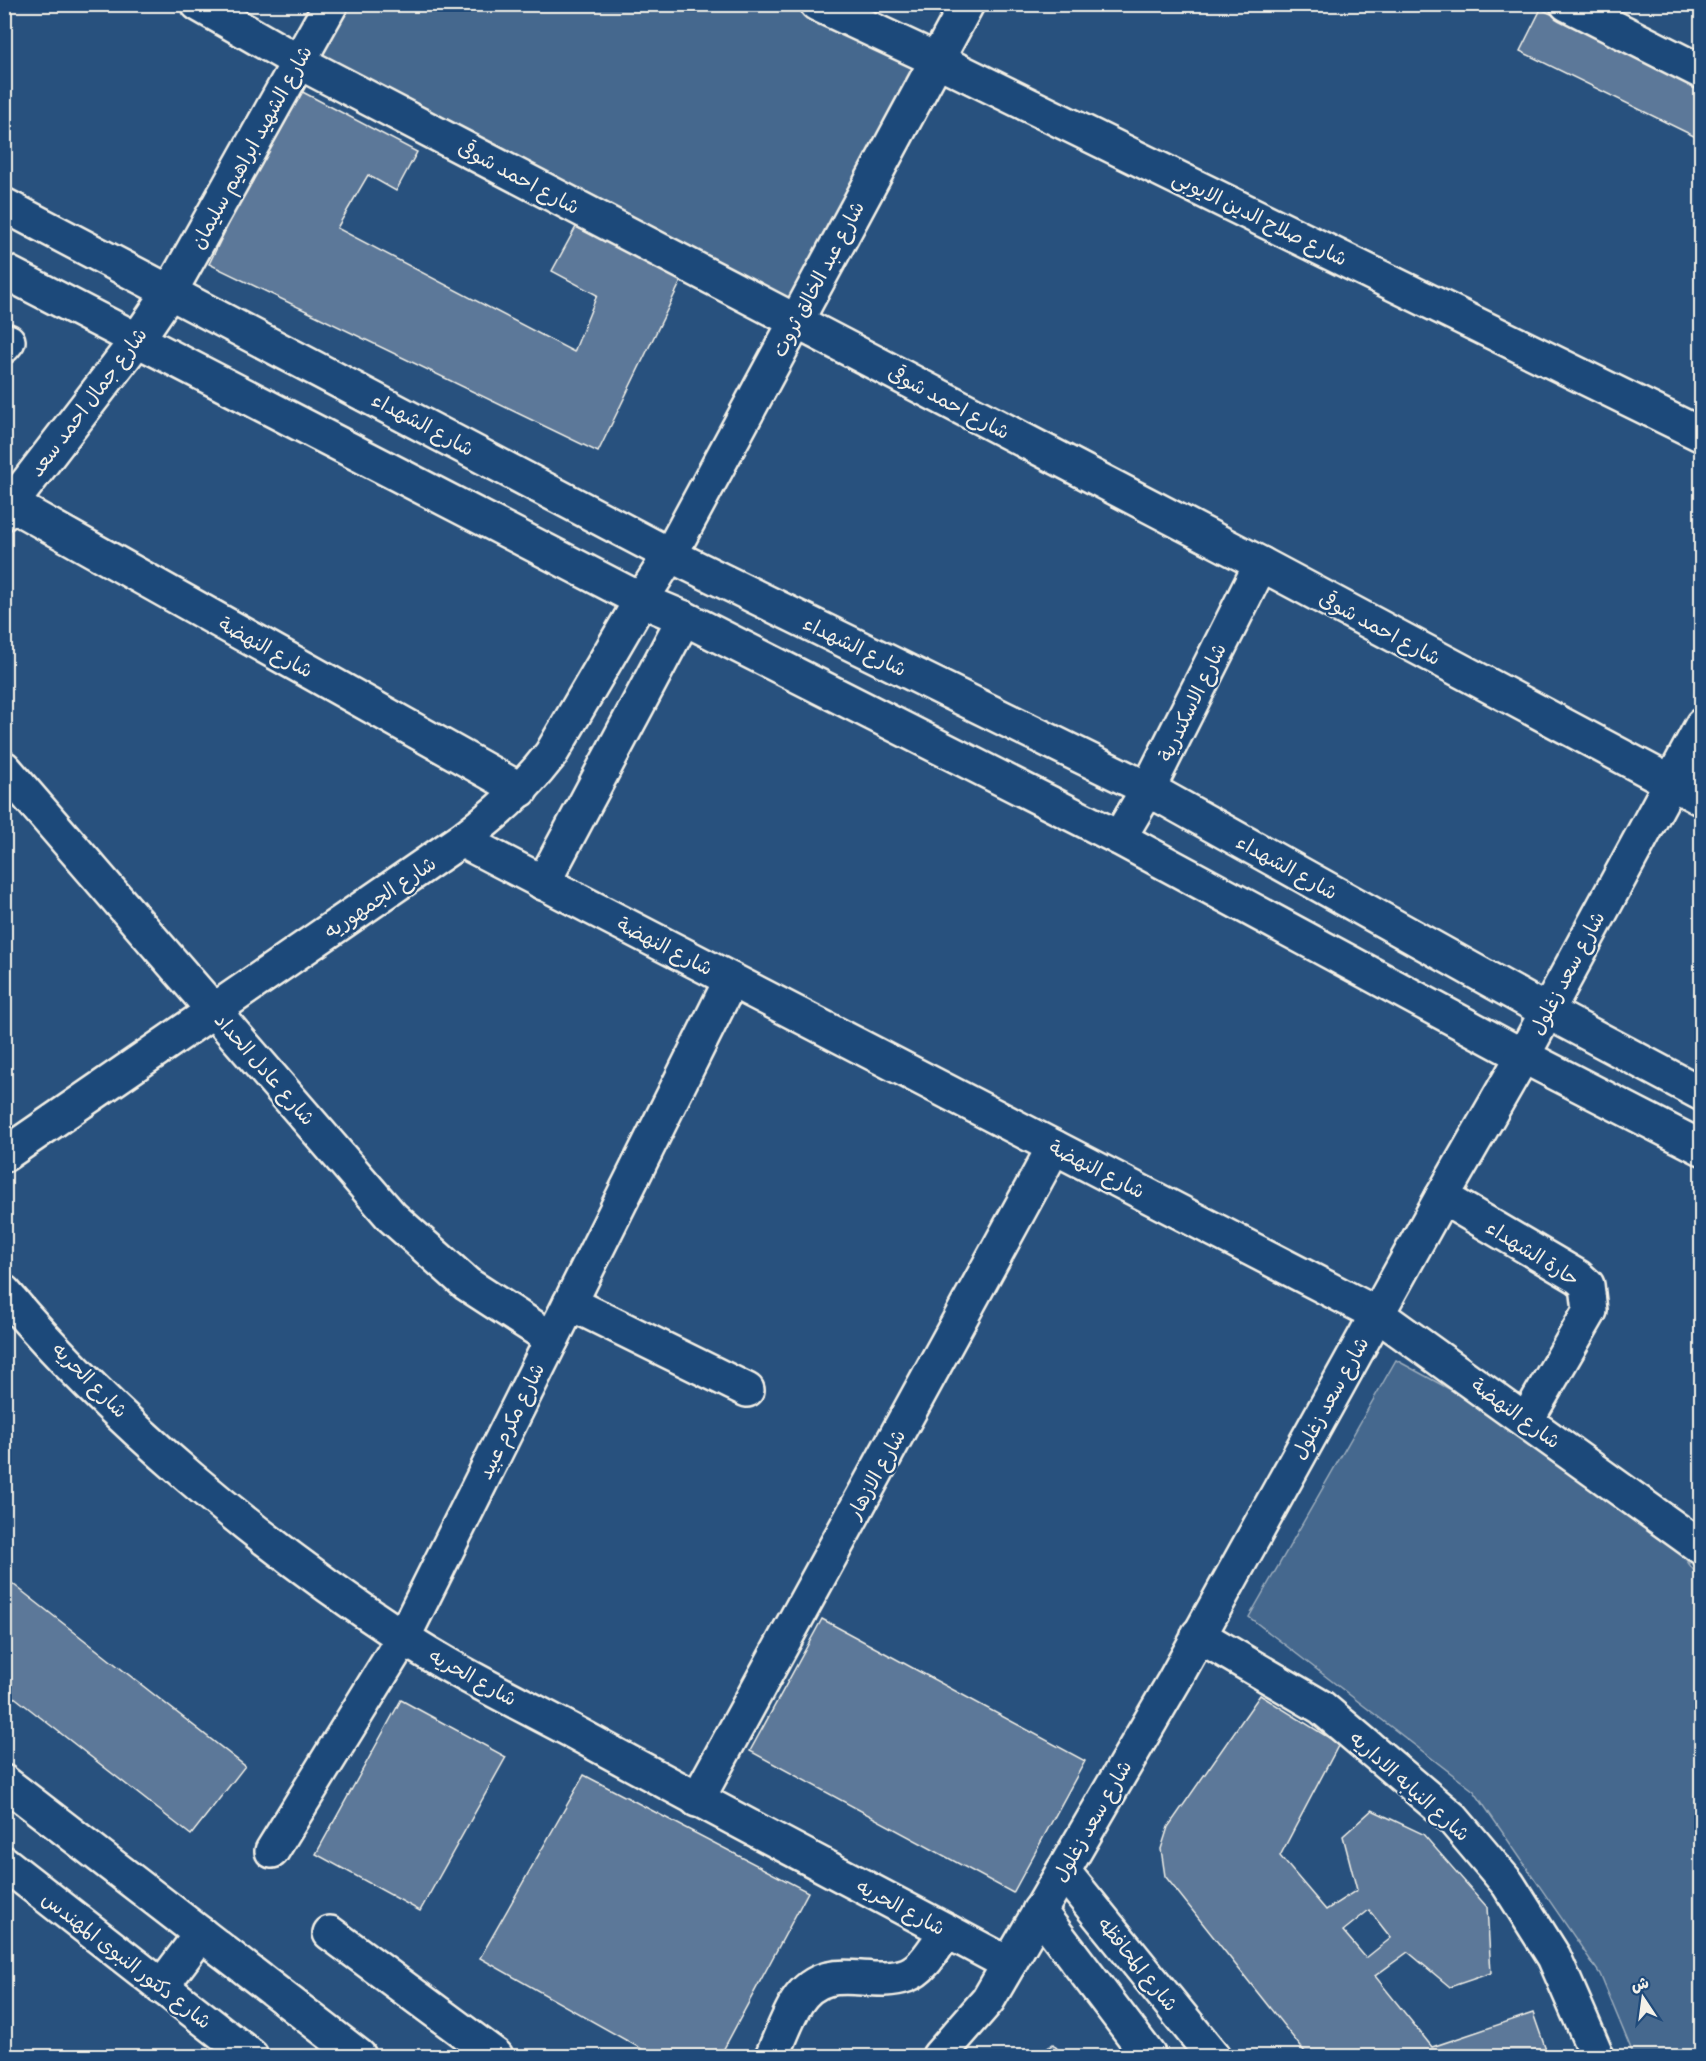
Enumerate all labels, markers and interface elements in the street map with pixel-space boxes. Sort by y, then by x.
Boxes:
street label: شارع الشهيد ابراهيم سليمان [185,41,320,254]
street label: شارع احمد شوقى [453,134,584,221]
street label: شارع صلاح الدين الايوبى [1168,165,1351,273]
street label: شارع عبد الخالق ثروت [767,197,871,362]
street label: شارع جمال احمد سعد [24,323,153,482]
street label: شارع احمد شوقى [883,359,1014,446]
street label: شارع الشهداء [367,387,478,463]
street label: شارع احمد شوقى [1314,585,1445,672]
street label: شارع النهضة [214,611,317,684]
street label: شارع الشهداء [799,611,911,683]
street label: شارع الاسكندرية [1153,639,1233,766]
street label: شارع الشهداء [1231,829,1342,906]
street label: شارع الجمهوريه [320,851,442,945]
street label: شارع سعد زغلول [1524,907,1611,1040]
street label: شارع النهضة [612,912,717,982]
street label: شارع عادل الحداد [208,1008,320,1131]
street label: شارع النهضة [1044,1135,1149,1205]
street label: حارة الشهداء [1482,1215,1584,1291]
street label: شارع سعد زغلول [1286,1333,1375,1464]
street label: شارع الحريه [46,1337,133,1424]
street label: شارع مكرم عبيد [473,1359,553,1485]
street label: شارع النهضة [1466,1373,1565,1455]
street label: شارع الازهار [841,1425,912,1525]
street label: شارع الحريه [424,1643,521,1713]
street label: شارع النيابه الاداريه [1344,1726,1475,1848]
street label: شارع سعد زغلول [1048,1756,1138,1887]
street label: شارع الحريه [852,1874,949,1942]
street label: شارع دكتور النبوى المهندس [36,1886,217,2035]
street label: شارع المحافظه [1091,1912,1183,2017]
north arrow [1613,1968,1673,2028]
text: ش [1629,1973,1650,1995]

